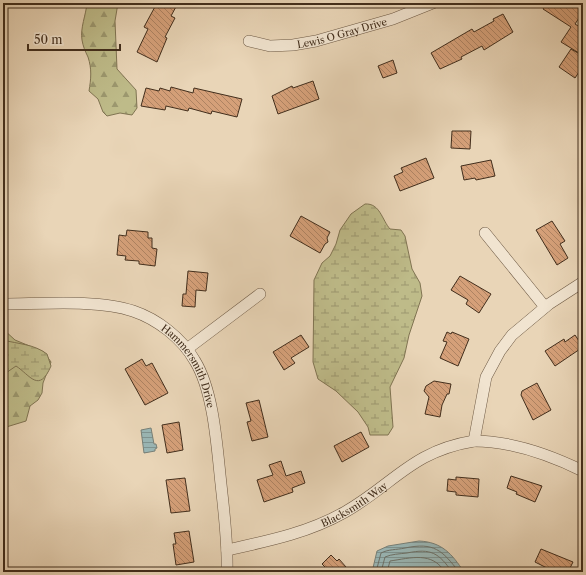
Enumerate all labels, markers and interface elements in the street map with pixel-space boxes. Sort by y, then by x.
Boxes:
street label: Lewis O Gray Drive [296,14,389,51]
scale bar [28,26,120,52]
text: 50 m [34,32,63,47]
street label: Hammersmith Drive [159,321,218,409]
street label: Blacksmith Way [319,478,390,530]

